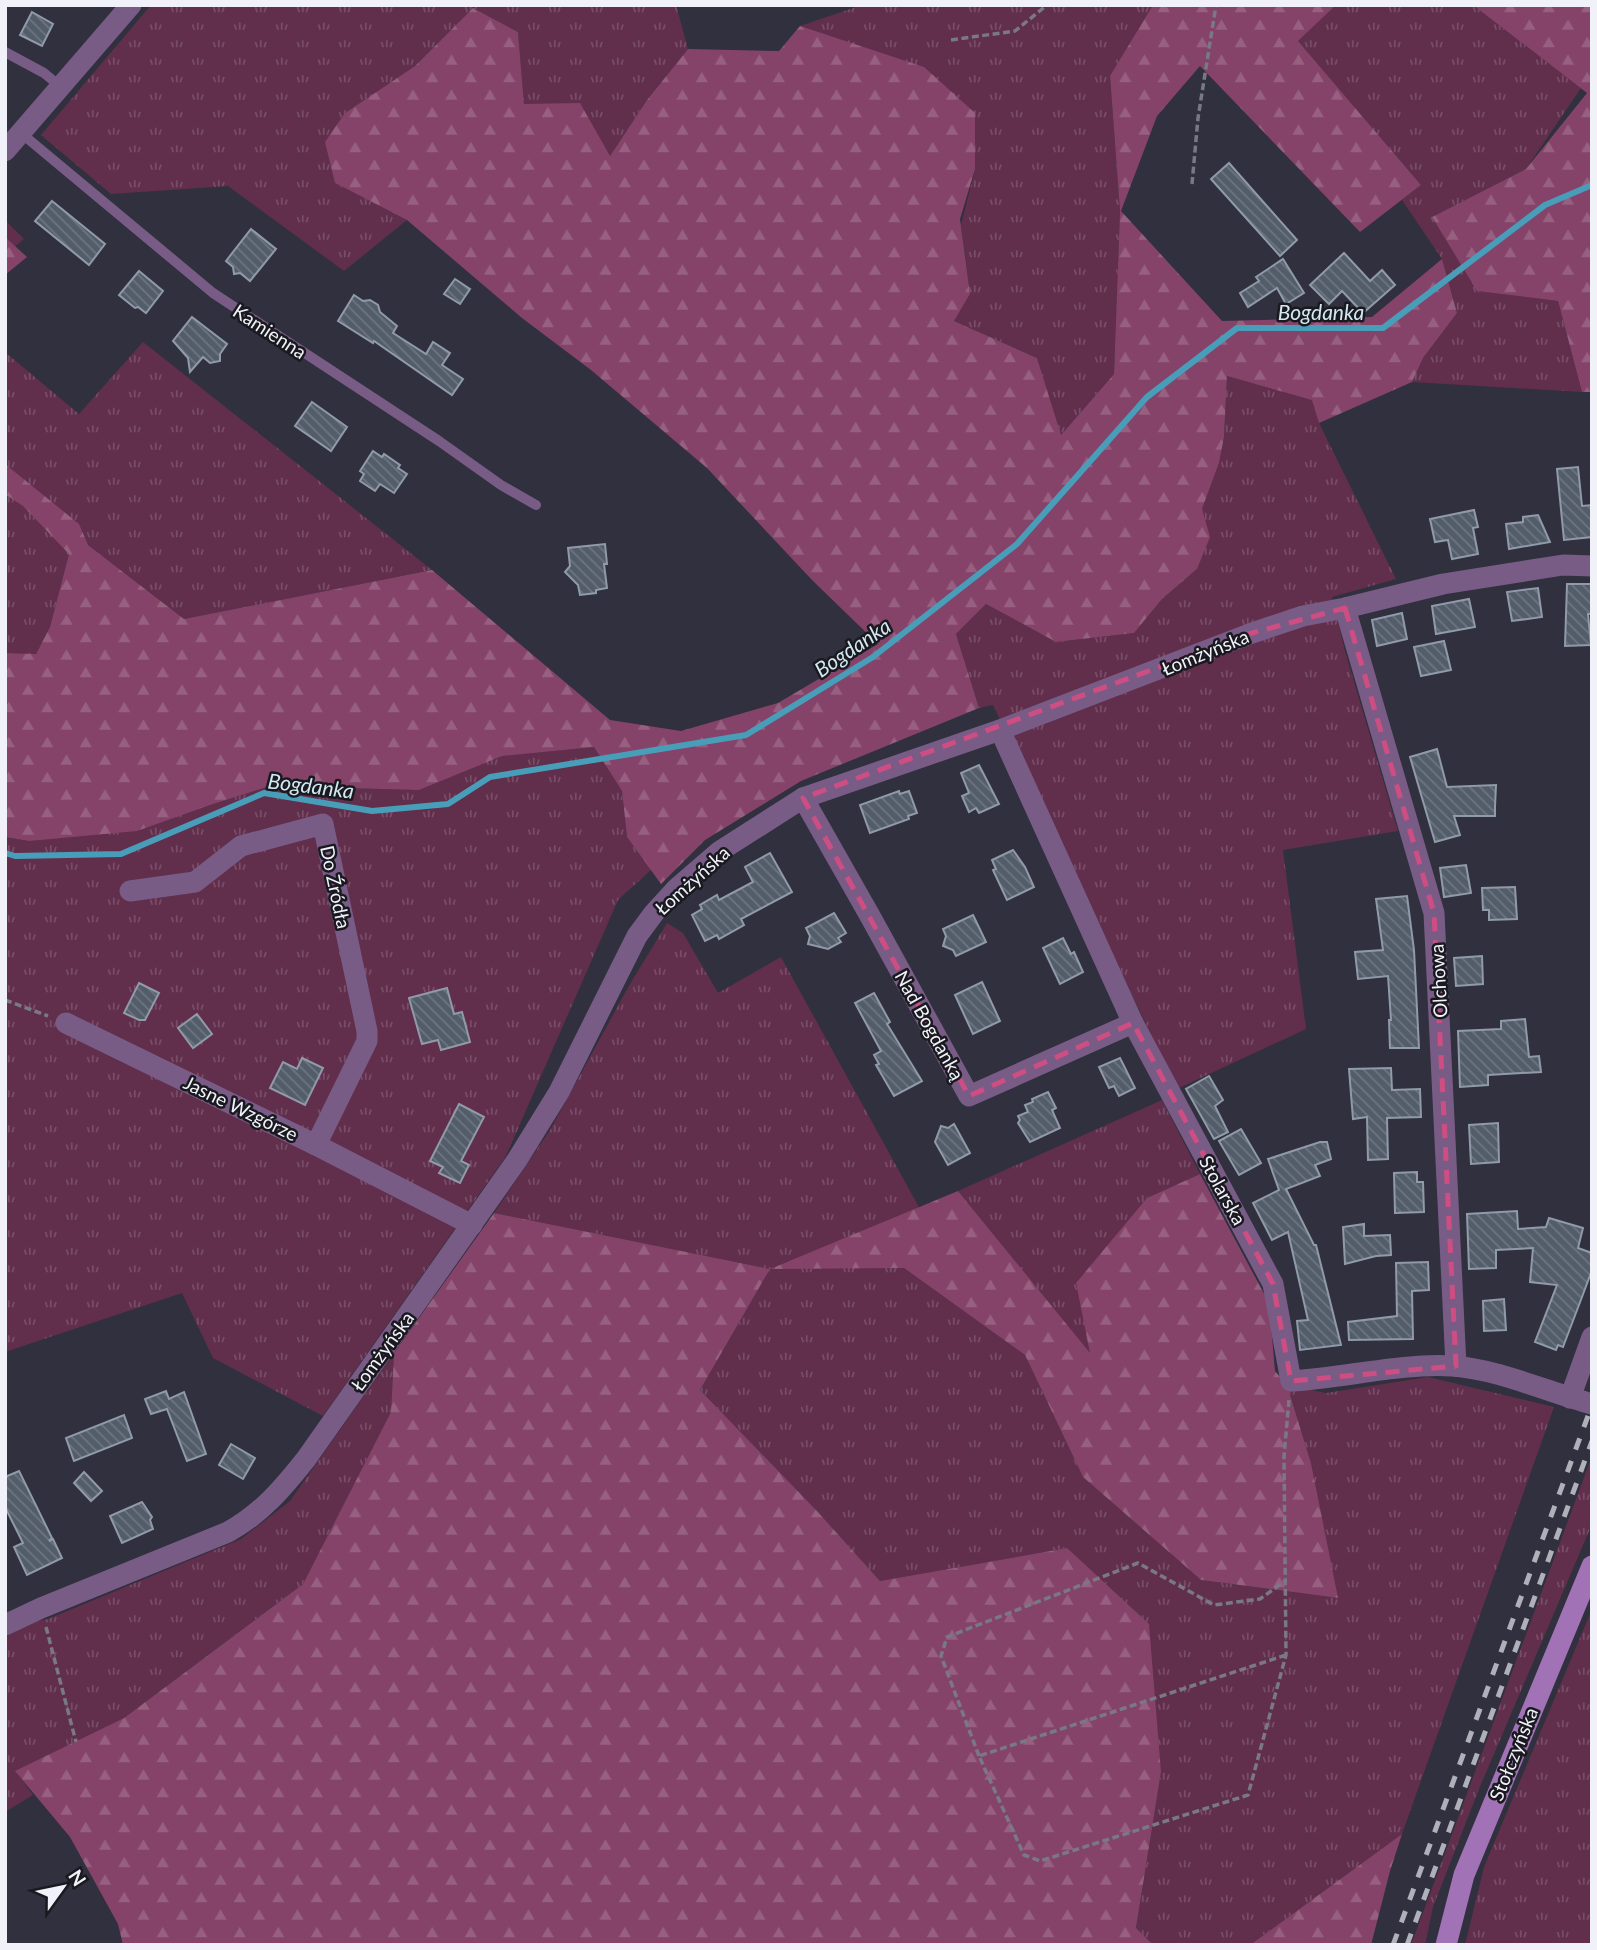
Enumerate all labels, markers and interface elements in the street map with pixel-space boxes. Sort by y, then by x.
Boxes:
street label: Kamienna [229,299,311,363]
water label: Bogdanka [1278,299,1364,324]
water label: Bogdanka [809,612,895,682]
street label: Łomżyńska [1158,624,1252,680]
water label: Bogdanka [267,767,355,803]
street label: Łomżyńska [650,841,734,919]
street label: Do Źródła [316,843,356,931]
street label: Olchowa [1425,943,1451,1019]
street label: Nad Bogdanką [890,966,970,1084]
street label: Jasne Wzgórze [180,1070,302,1146]
street label: Stolarska [1195,1151,1251,1229]
street label: Łomżyńska [346,1307,418,1395]
street label: Stołczyńska [1484,1704,1542,1804]
north arrow [28,1852,98,1922]
text: N [64,1865,91,1890]

